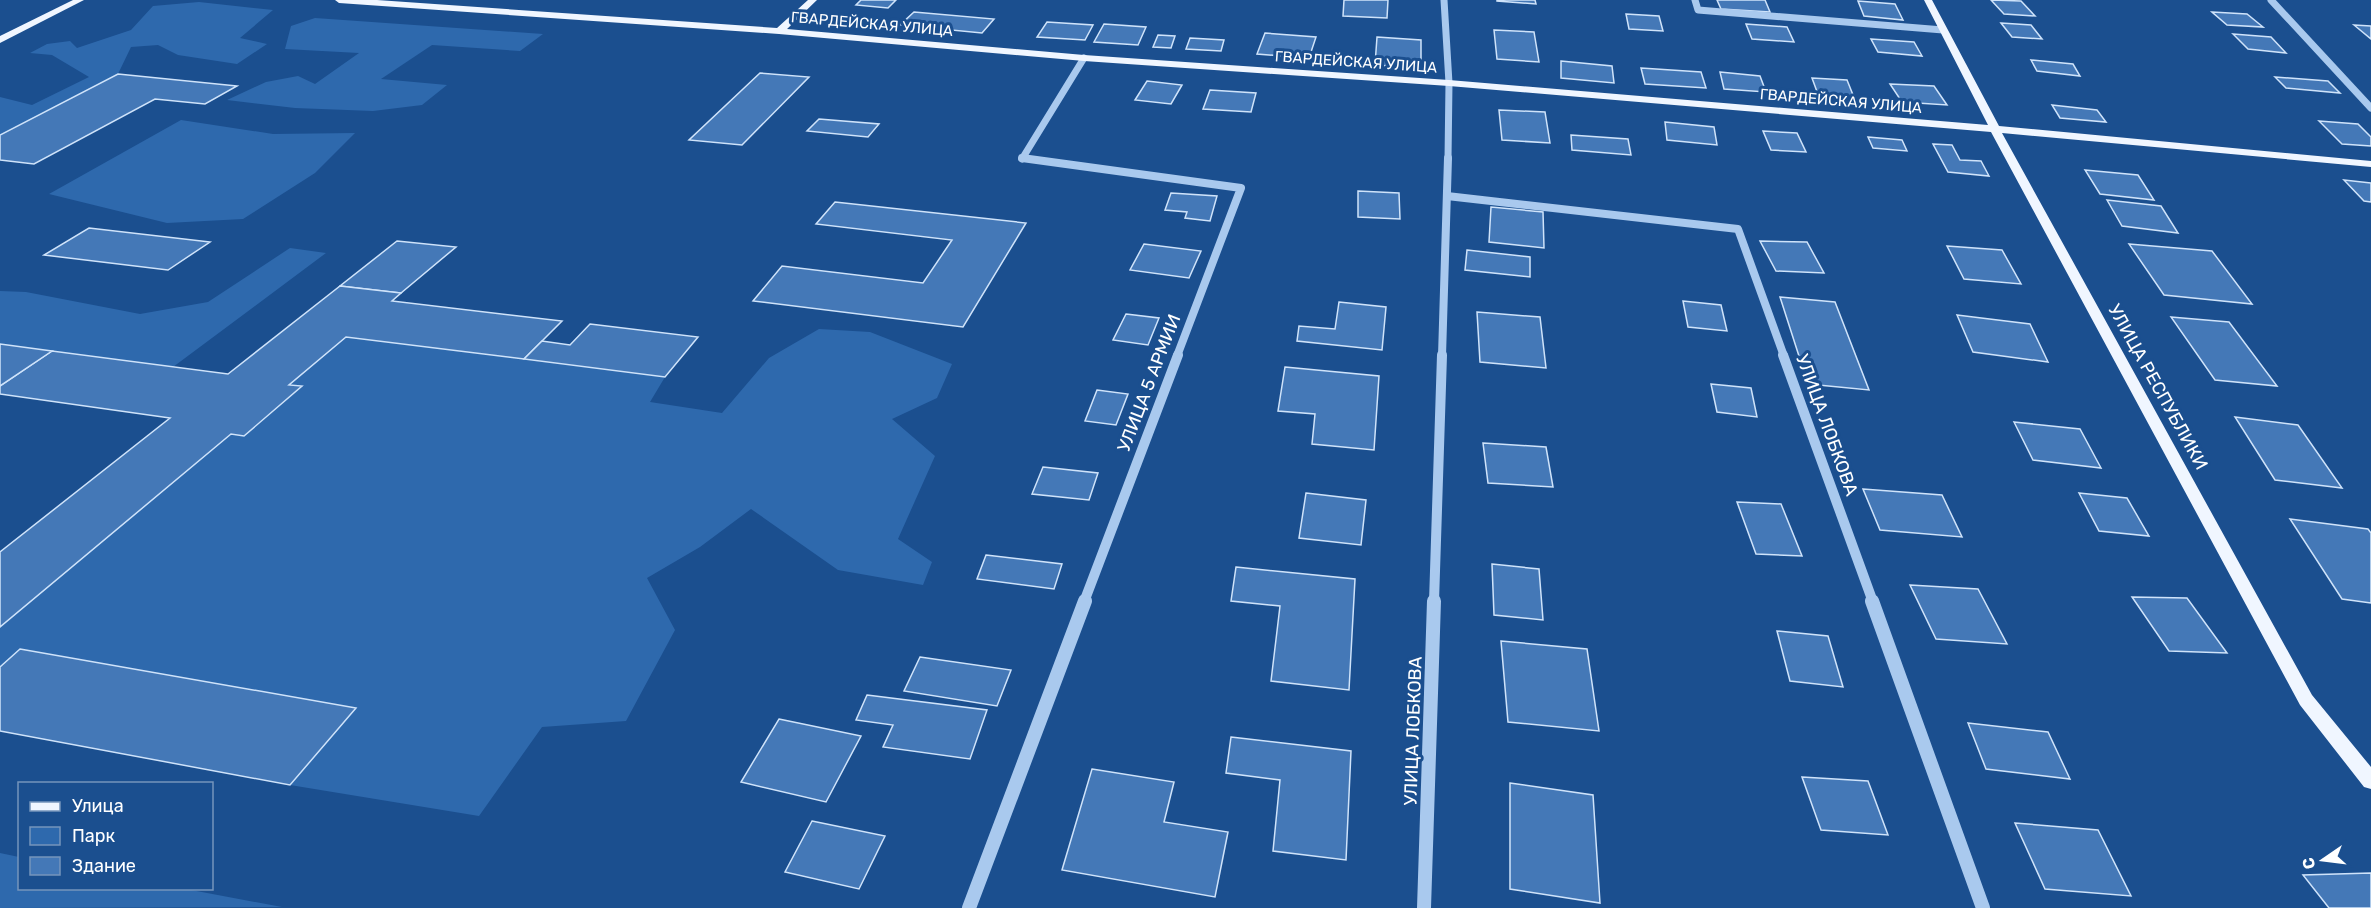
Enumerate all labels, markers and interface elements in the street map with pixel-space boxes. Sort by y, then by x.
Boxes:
street label: ГВАРДЕЙСКАЯ УЛИЦА [790,8,954,40]
street label: ГВАРДЕЙСКАЯ УЛИЦА [1274,47,1438,77]
street label: ГВАРДЕЙСКАЯ УЛИЦА [1759,85,1923,117]
street label: УЛИЦА РЕСПУБЛИКИ [2103,300,2213,474]
street label: УЛИЦА 5 АРМИИ [1113,311,1185,455]
street label: УЛИЦА ЛОБКОВА [1791,351,1863,499]
street label: УЛИЦА ЛОБКОВА [1399,656,1427,806]
legend [18,782,213,890]
text: Улица [72,795,124,817]
text: Парк [72,825,116,847]
north arrow [2293,830,2353,890]
text: Здание [72,855,136,877]
text: С [2298,856,2320,871]

